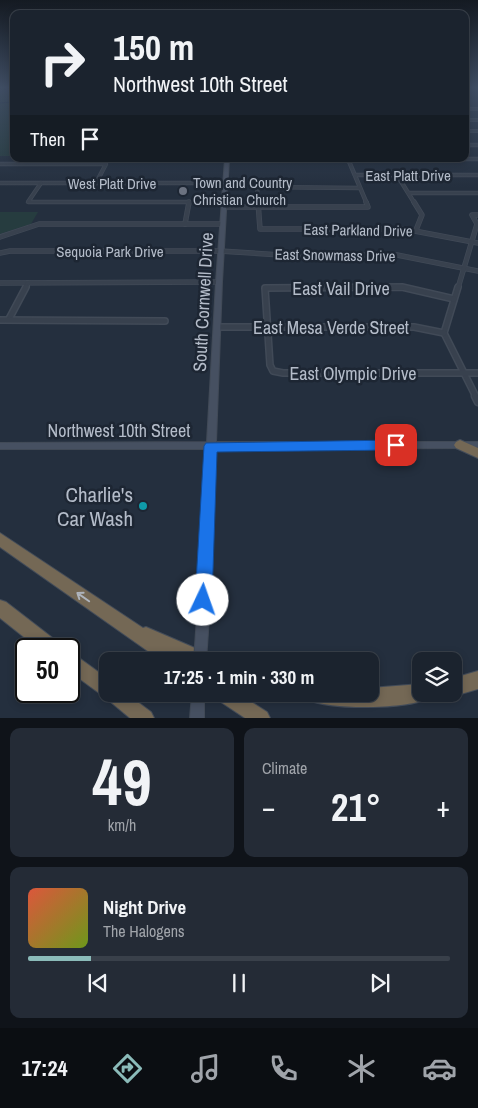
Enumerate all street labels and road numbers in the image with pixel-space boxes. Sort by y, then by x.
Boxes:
street label: East Platt Drive [365,165,451,186]
street label: West Platt Drive [68,173,156,194]
street label: East Parkland Drive [303,219,413,241]
street label: South Cornwell Drive [187,232,219,372]
street label: Sequoia Park Drive [56,241,164,262]
street label: East Snowmass Drive [274,243,396,267]
street label: East Vail Drive [292,276,390,301]
street label: East Mesa Verde Street [253,315,409,340]
street label: East Olympic Drive [289,361,417,386]
street label: Northwest 10th Street [48,418,190,443]

